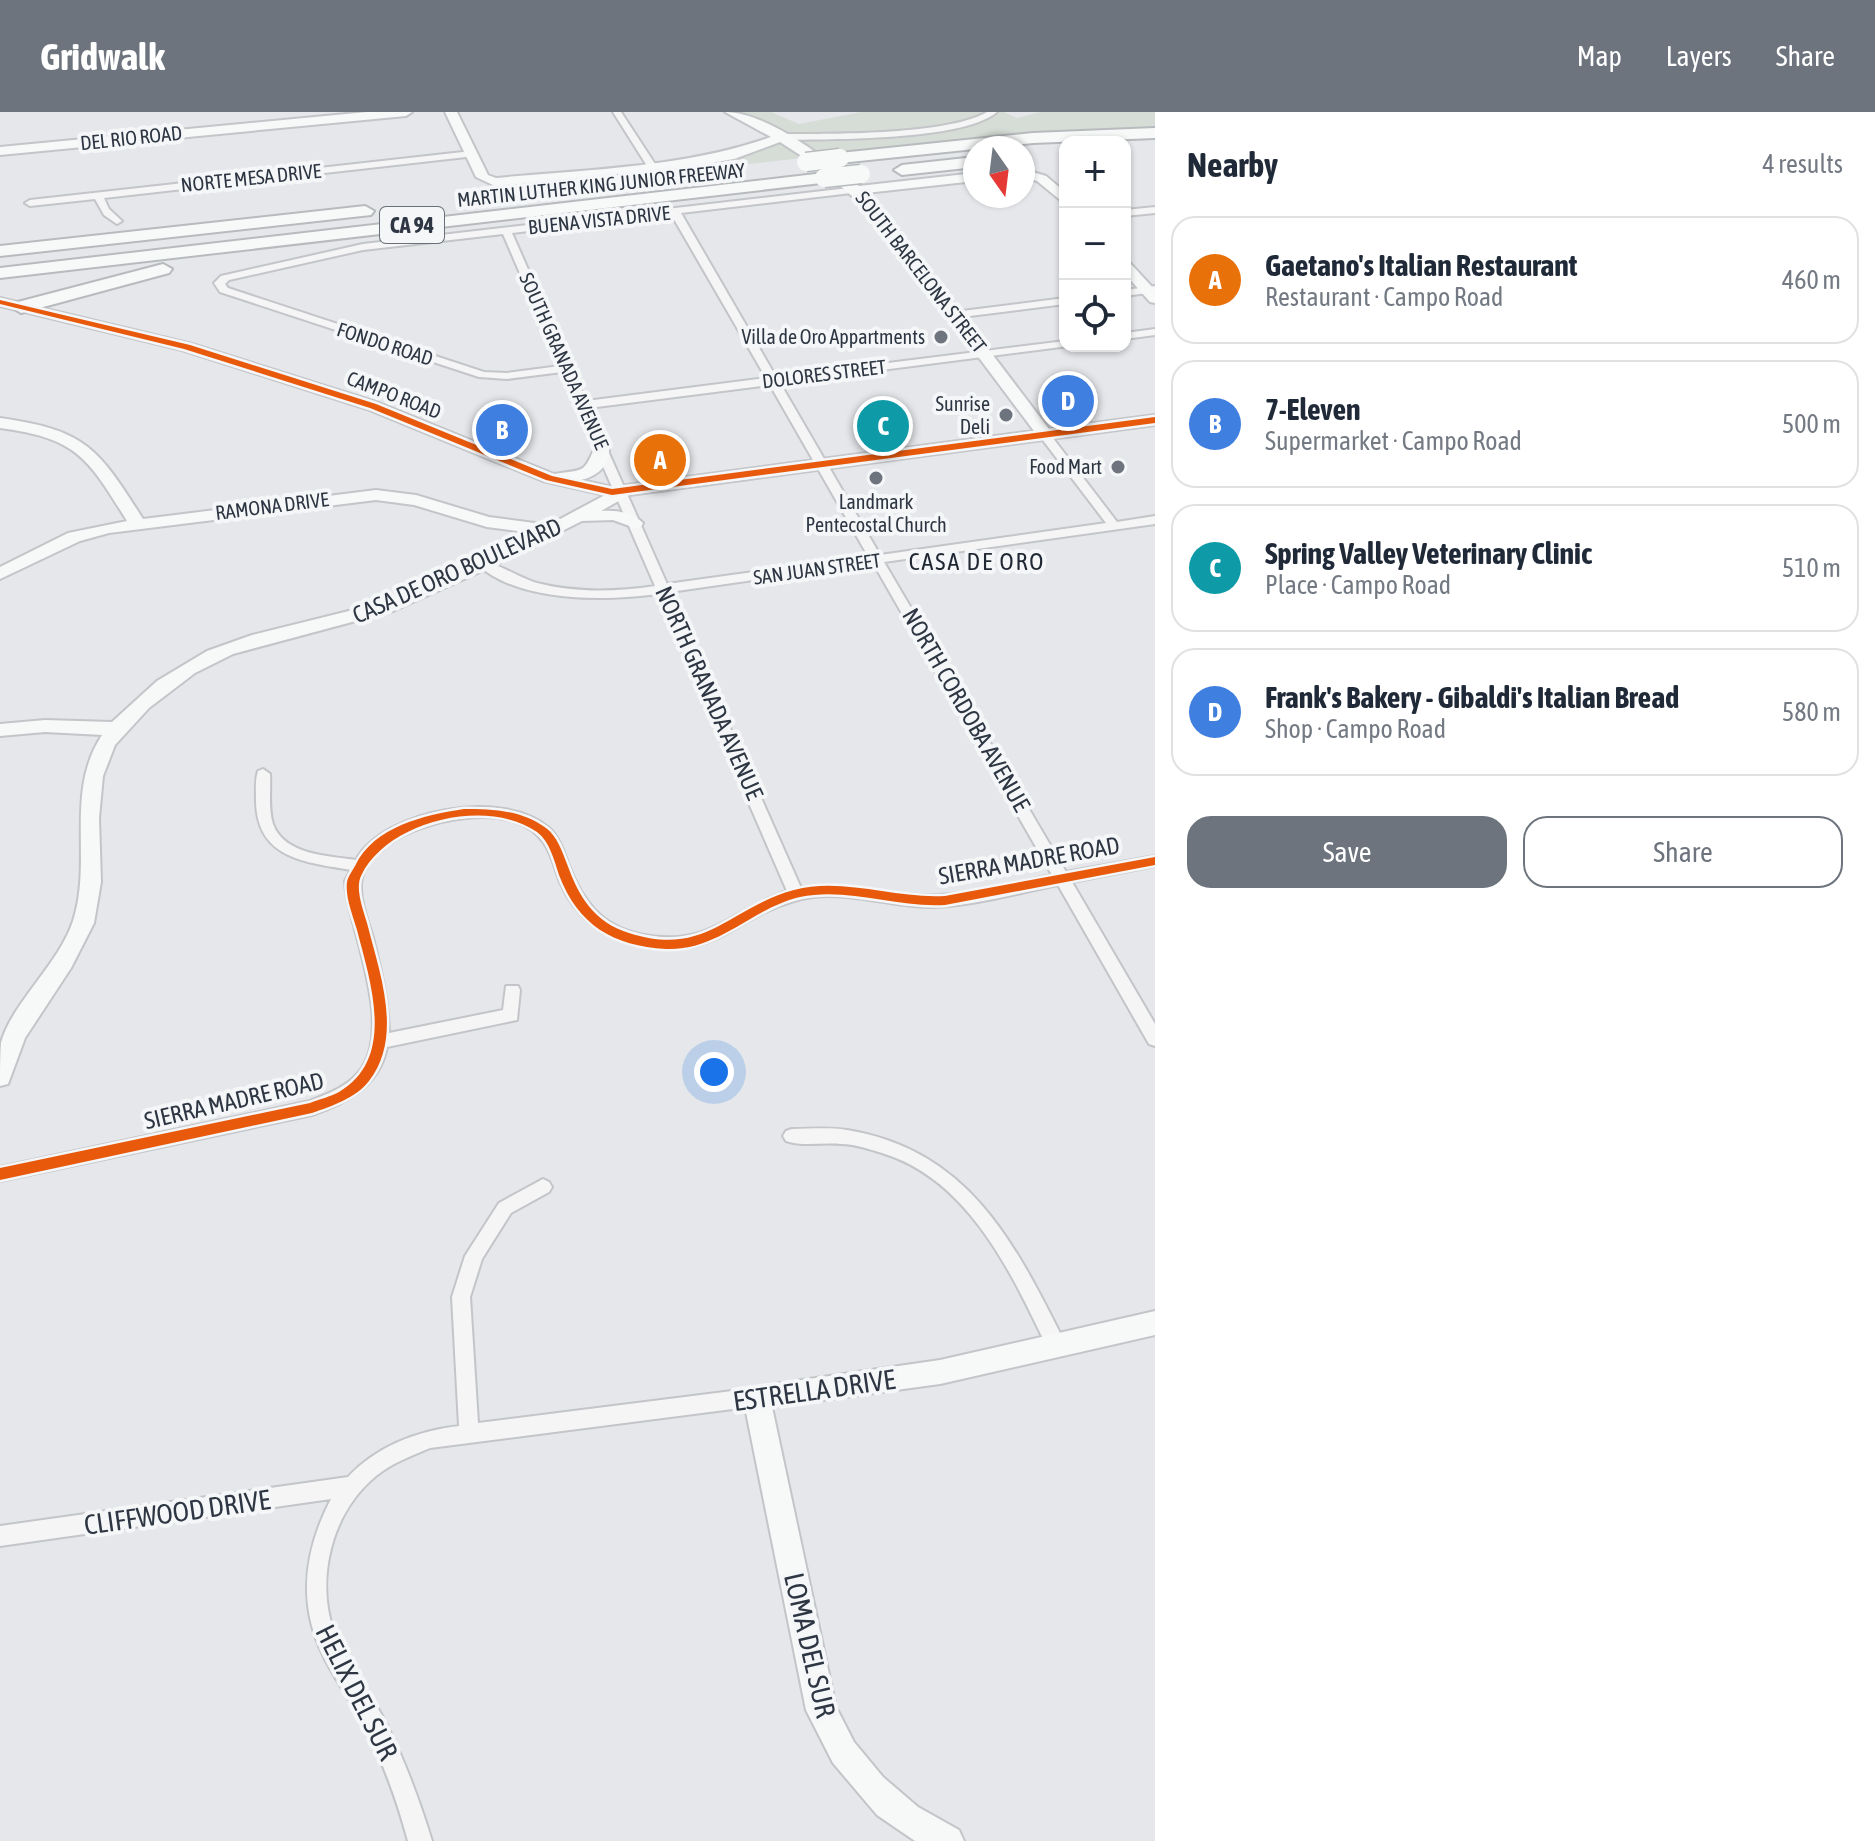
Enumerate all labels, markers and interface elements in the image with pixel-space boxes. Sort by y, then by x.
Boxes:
text: Gridwalk [40,35,165,78]
text: Map [1577,40,1622,72]
text: Layers [1666,40,1732,72]
text: Share [1776,40,1835,72]
street label: DEL RIO ROAD [79,121,183,154]
north arrow [963,136,1035,208]
map controls [1059,136,1131,352]
button: + [1059,136,1131,208]
text: Nearby [1187,145,1278,184]
text: 4 results [1762,149,1843,179]
street label: MARTIN LUTHER KING JUNIOR FREEWAY [456,158,746,211]
street label: NORTE MESA DRIVE [180,159,323,196]
street label: SOUTH BARCELONA STREET [851,187,992,357]
street label: BUENA VISTA DRIVE [527,201,672,238]
road number: CA 94 [380,207,444,243]
button: − [1059,208,1131,280]
text: Gaetano's Italian Restaurant [1265,248,1578,282]
text: A [1209,265,1221,295]
text: 460 m [1782,265,1841,295]
street label: SOUTH GRANADA AVENUE [515,269,614,453]
button: locate [1059,280,1131,352]
text: Restaurant · Campo Road [1265,282,1503,312]
street label: FONDO ROAD [334,317,436,370]
place label: Villa de Oro Appartments [741,325,925,348]
marker: Villa de Oro Appartments [932,328,950,346]
street label: DOLORES STREET [761,354,887,393]
street label: CAMPO ROAD [344,366,444,423]
pin: D [1042,371,1094,431]
place label: Sunrise Deli [936,392,990,438]
text: 7-Eleven [1265,392,1361,426]
pin: C [857,396,909,456]
pin: B [476,400,528,460]
marker: Sunrise Deli [997,406,1015,424]
text: B [1209,409,1221,439]
text: 500 m [1782,409,1841,439]
text: Supermarket · Campo Road [1265,426,1522,456]
pin: A [634,430,686,490]
place label: Food Mart [1029,455,1102,478]
marker: Food Mart [1109,458,1127,476]
marker: Landmark Pentecostal Church [867,469,885,487]
street label: RAMONA DRIVE [214,487,330,524]
place label: Landmark Pentecostal Church [805,490,947,536]
street label: CASA DE ORO BOULEVARD [348,512,565,629]
text: Spring Valley Veterinary Clinic [1265,536,1592,570]
street label: SAN JUAN STREET [752,548,882,589]
district label: CASA DE ORO [909,548,1045,575]
text: C [1209,553,1221,583]
text: 510 m [1782,553,1841,583]
text: Place · Campo Road [1265,570,1451,600]
street label: NORTH GRANADA AVENUE [650,582,769,804]
street label: NORTH CORDOBA AVENUE [897,603,1036,816]
text: Frank's Bakery - Gibaldi's Italian Bread [1265,680,1679,714]
text: D [1208,697,1222,727]
text: 580 m [1782,697,1841,727]
text: Shop · Campo Road [1265,714,1446,744]
button: Save [1187,816,1507,888]
button: Share [1523,816,1843,888]
street label: SIERRA MADRE ROAD [936,831,1121,890]
your location [694,1052,734,1092]
street label: SIERRA MADRE ROAD [142,1067,326,1134]
street label: ESTRELLA DRIVE [731,1363,897,1417]
street label: CLIFFWOOD DRIVE [82,1483,272,1541]
street label: LOMA DEL SUR [778,1570,842,1720]
street label: HELIX DEL SUR [309,1619,405,1765]

